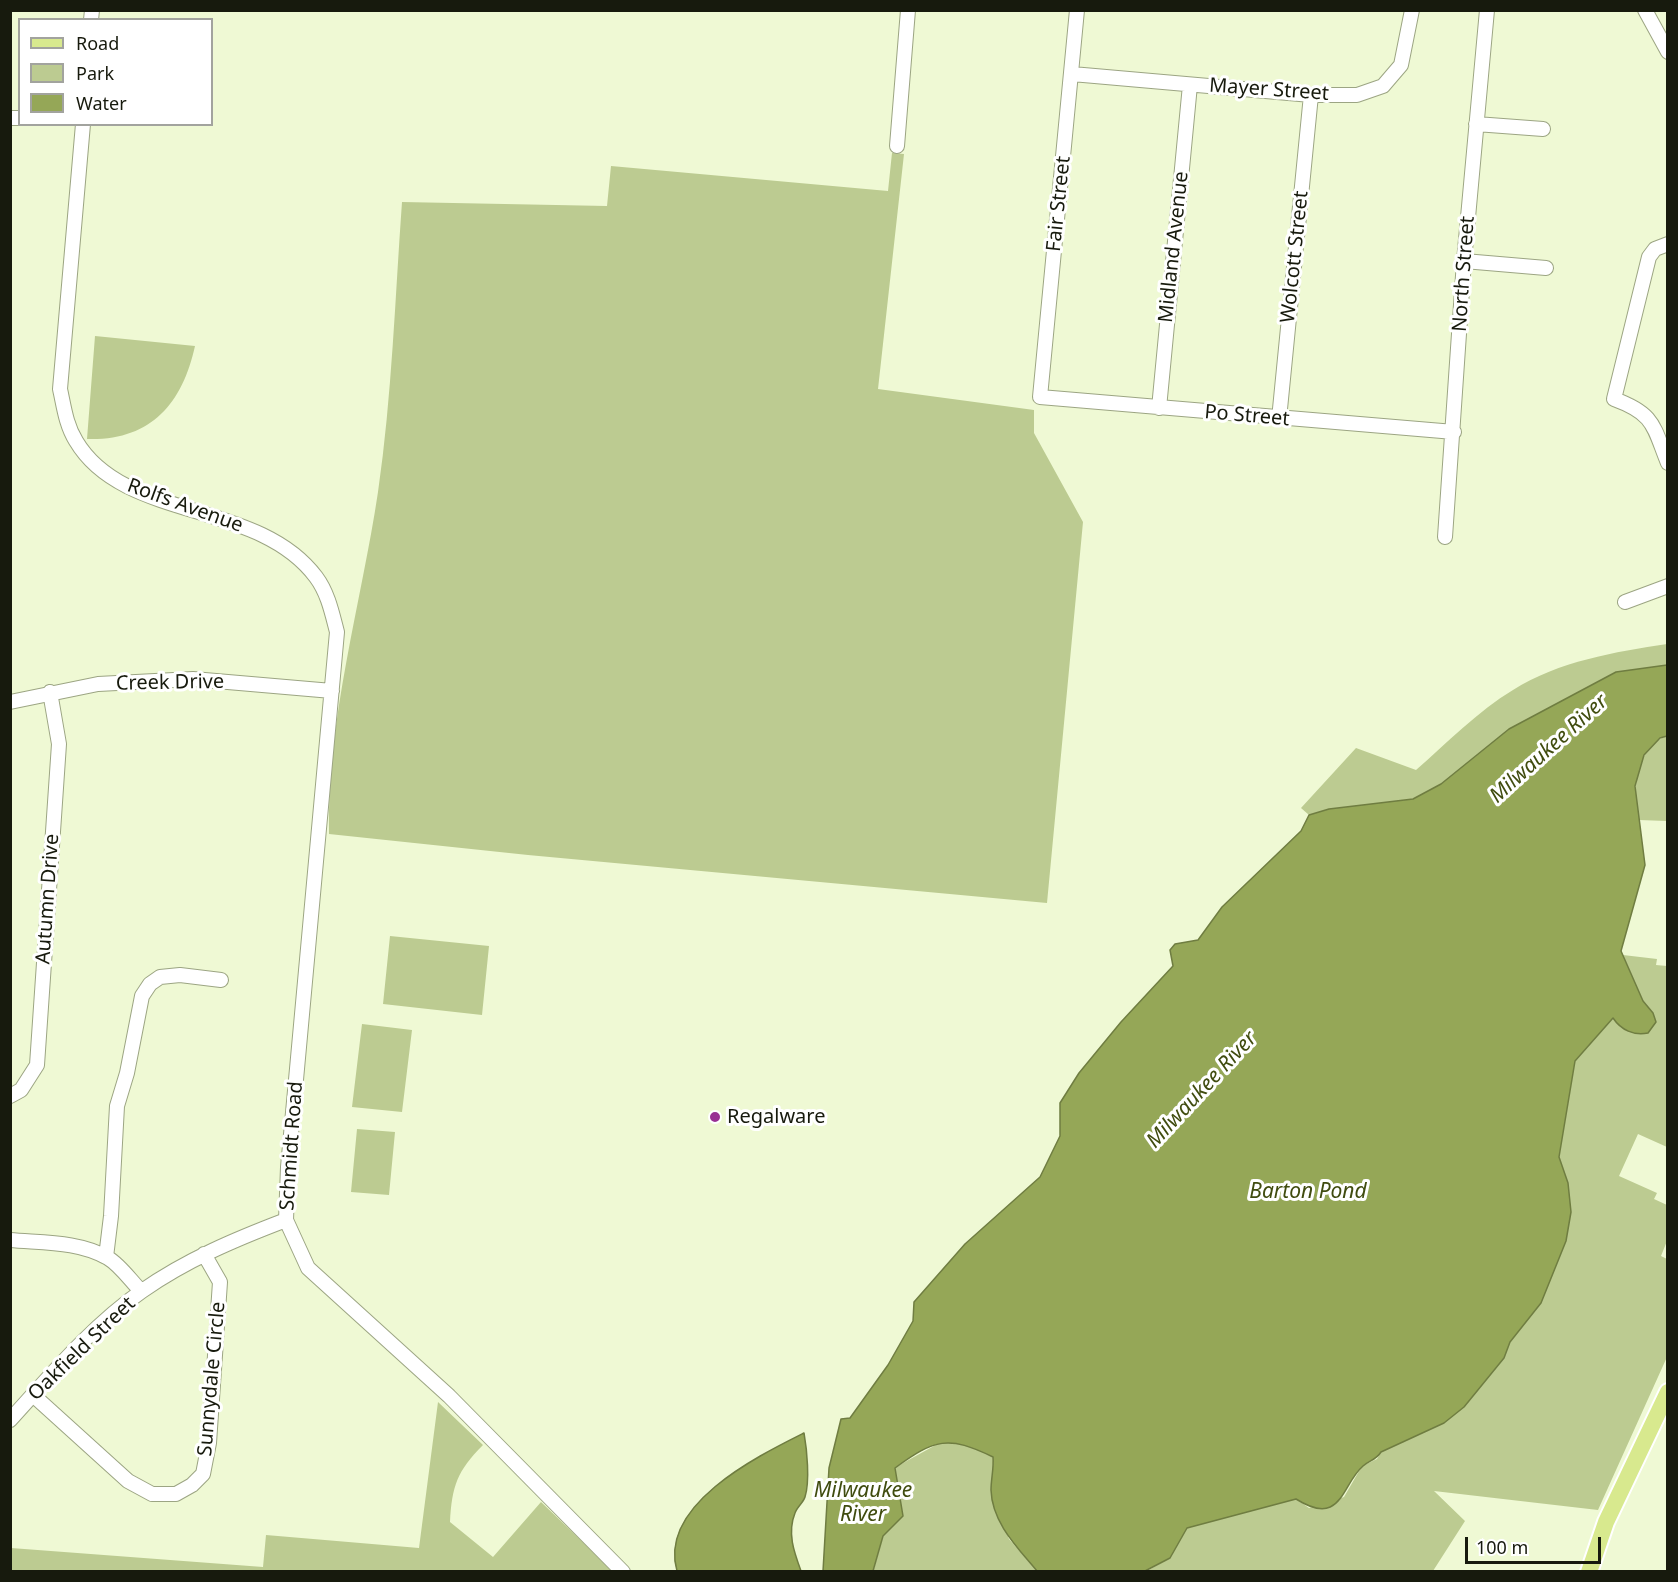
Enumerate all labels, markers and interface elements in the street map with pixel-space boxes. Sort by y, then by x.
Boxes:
legend [18,18,213,126]
text: Road [76,31,119,55]
text: Park [76,61,114,85]
street label: Mayer Street [1208,74,1330,106]
text: Water [76,91,127,115]
street label: Fair Street [1042,155,1076,253]
street label: Midland Avenue [1154,170,1194,324]
street label: Wolcott Street [1276,190,1314,324]
street label: North Street [1448,215,1480,333]
street label: Po Street [1203,400,1291,432]
street label: Rolfs Avenue [124,474,246,538]
street label: Creek Drive [116,670,224,696]
water label: Milwaukee River [1485,689,1613,809]
street label: Autumn Drive [31,833,65,965]
water label: Milwaukee River [1142,1026,1262,1154]
street label: Schmidt Road [276,1081,308,1211]
place label: Regalware [727,1105,825,1129]
marker: Regalware [708,1110,722,1124]
water label: Barton Pond [1249,1179,1367,1205]
street label: Oakfield Street [24,1292,140,1406]
street label: Sunnydale Circle [193,1301,231,1457]
water label: Milwaukee River [814,1478,912,1528]
scale bar [1468,1525,1604,1563]
text: 100 m [1476,1535,1528,1559]

